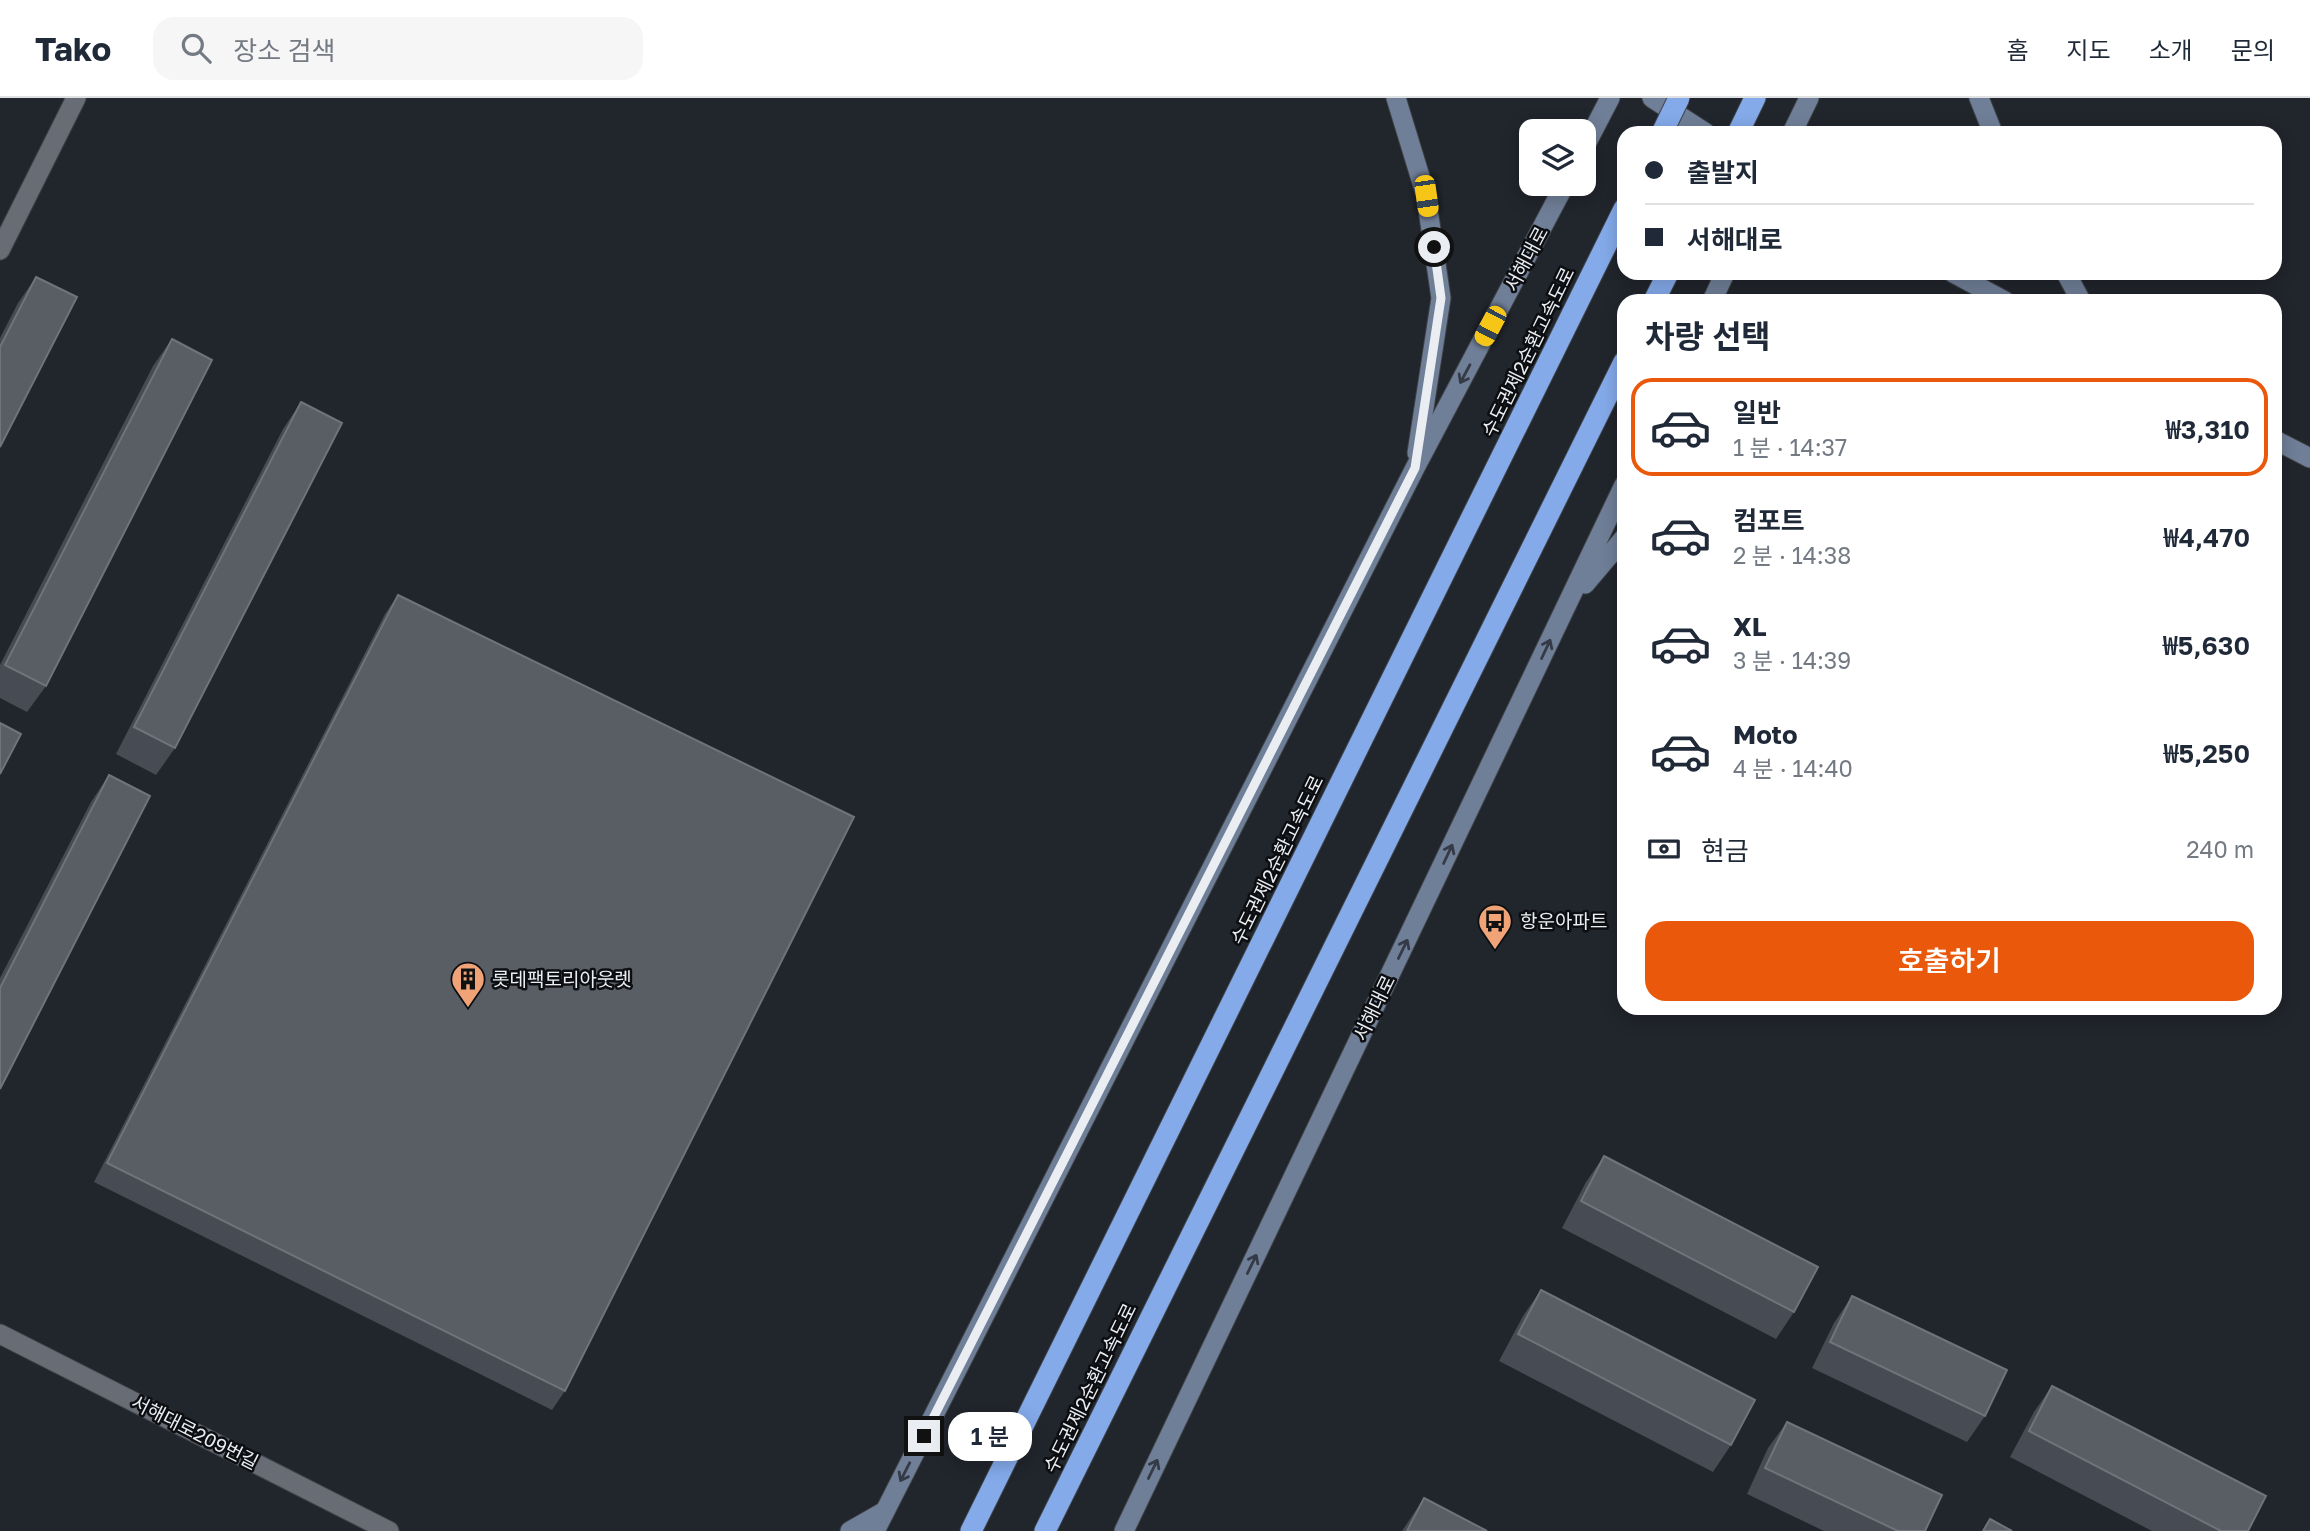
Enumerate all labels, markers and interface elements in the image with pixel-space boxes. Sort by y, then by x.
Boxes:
search box [153,17,643,80]
text: Tako [35,29,111,68]
icon: search [177,29,215,67]
text: 장소 검색 [233,35,335,66]
text: 홈 [2006,35,2028,64]
text: 지도 [2066,35,2111,64]
text: 소개 [2149,35,2193,64]
text: 문의 [2231,35,2275,64]
map controls [1519,119,1596,196]
button: layers [1519,119,1596,196]
text: 출발지 [1687,157,1759,188]
car [1413,174,1440,218]
street label: 서해대로 [1499,222,1552,295]
text: 서해대로 [1687,224,1783,255]
route start [1418,231,1450,263]
street label: 수도권제2순환고속도로 [1476,263,1579,440]
car [1471,303,1510,349]
text: 차량 선택 [1645,317,1771,355]
one-way arrow [1457,363,1471,384]
icon: car [1649,396,1712,459]
text: 일반 [1733,397,1781,428]
text: ₩3,310 [2166,414,2250,445]
text: 1 분 · 14:37 [1733,433,1847,461]
icon: car [1649,504,1712,567]
text: 컴포트 [1733,505,1805,536]
text: ₩4,470 [2164,522,2250,553]
text: 2 분 · 14:38 [1733,541,1851,569]
text: XL [1733,611,1767,642]
icon: car [1649,612,1712,675]
text: ₩5,630 [2163,630,2250,661]
one-way arrow [1540,638,1553,660]
text: 3 분 · 14:39 [1733,646,1851,674]
text: Moto [1733,719,1798,750]
icon: car [1649,720,1712,783]
text: ₩5,250 [2164,738,2250,769]
text: 4 분 · 14:40 [1733,754,1853,782]
street label: 수도권제2순환고속도로 [1225,771,1328,948]
icon: cash [1645,830,1683,868]
text: 현금 [1701,835,1749,866]
text: 240 m [2186,835,2254,863]
one-way arrow [1442,844,1456,865]
bus stop icon: 항운아파트 [1476,902,1514,951]
place label: 항운아파트 [1520,909,1607,932]
button: 호출하기 [1645,921,2254,1001]
one-way arrow [1397,939,1410,960]
building icon: 롯데팩토리아웃렛 [449,960,487,1009]
place label: 롯데팩토리아웃렛 [492,967,632,990]
street label: 서해대로 [1348,971,1399,1044]
one-way arrow [1245,1254,1259,1275]
street label: 수도권제2순환고속도로 [1038,1299,1141,1476]
street label: 서해대로209번길 [128,1390,262,1473]
callout: 1 분 [948,1412,1032,1460]
route end [908,1420,940,1452]
text: 1 분 [971,1422,1009,1450]
one-way arrow [1147,1459,1160,1481]
one-way arrow [898,1461,912,1482]

